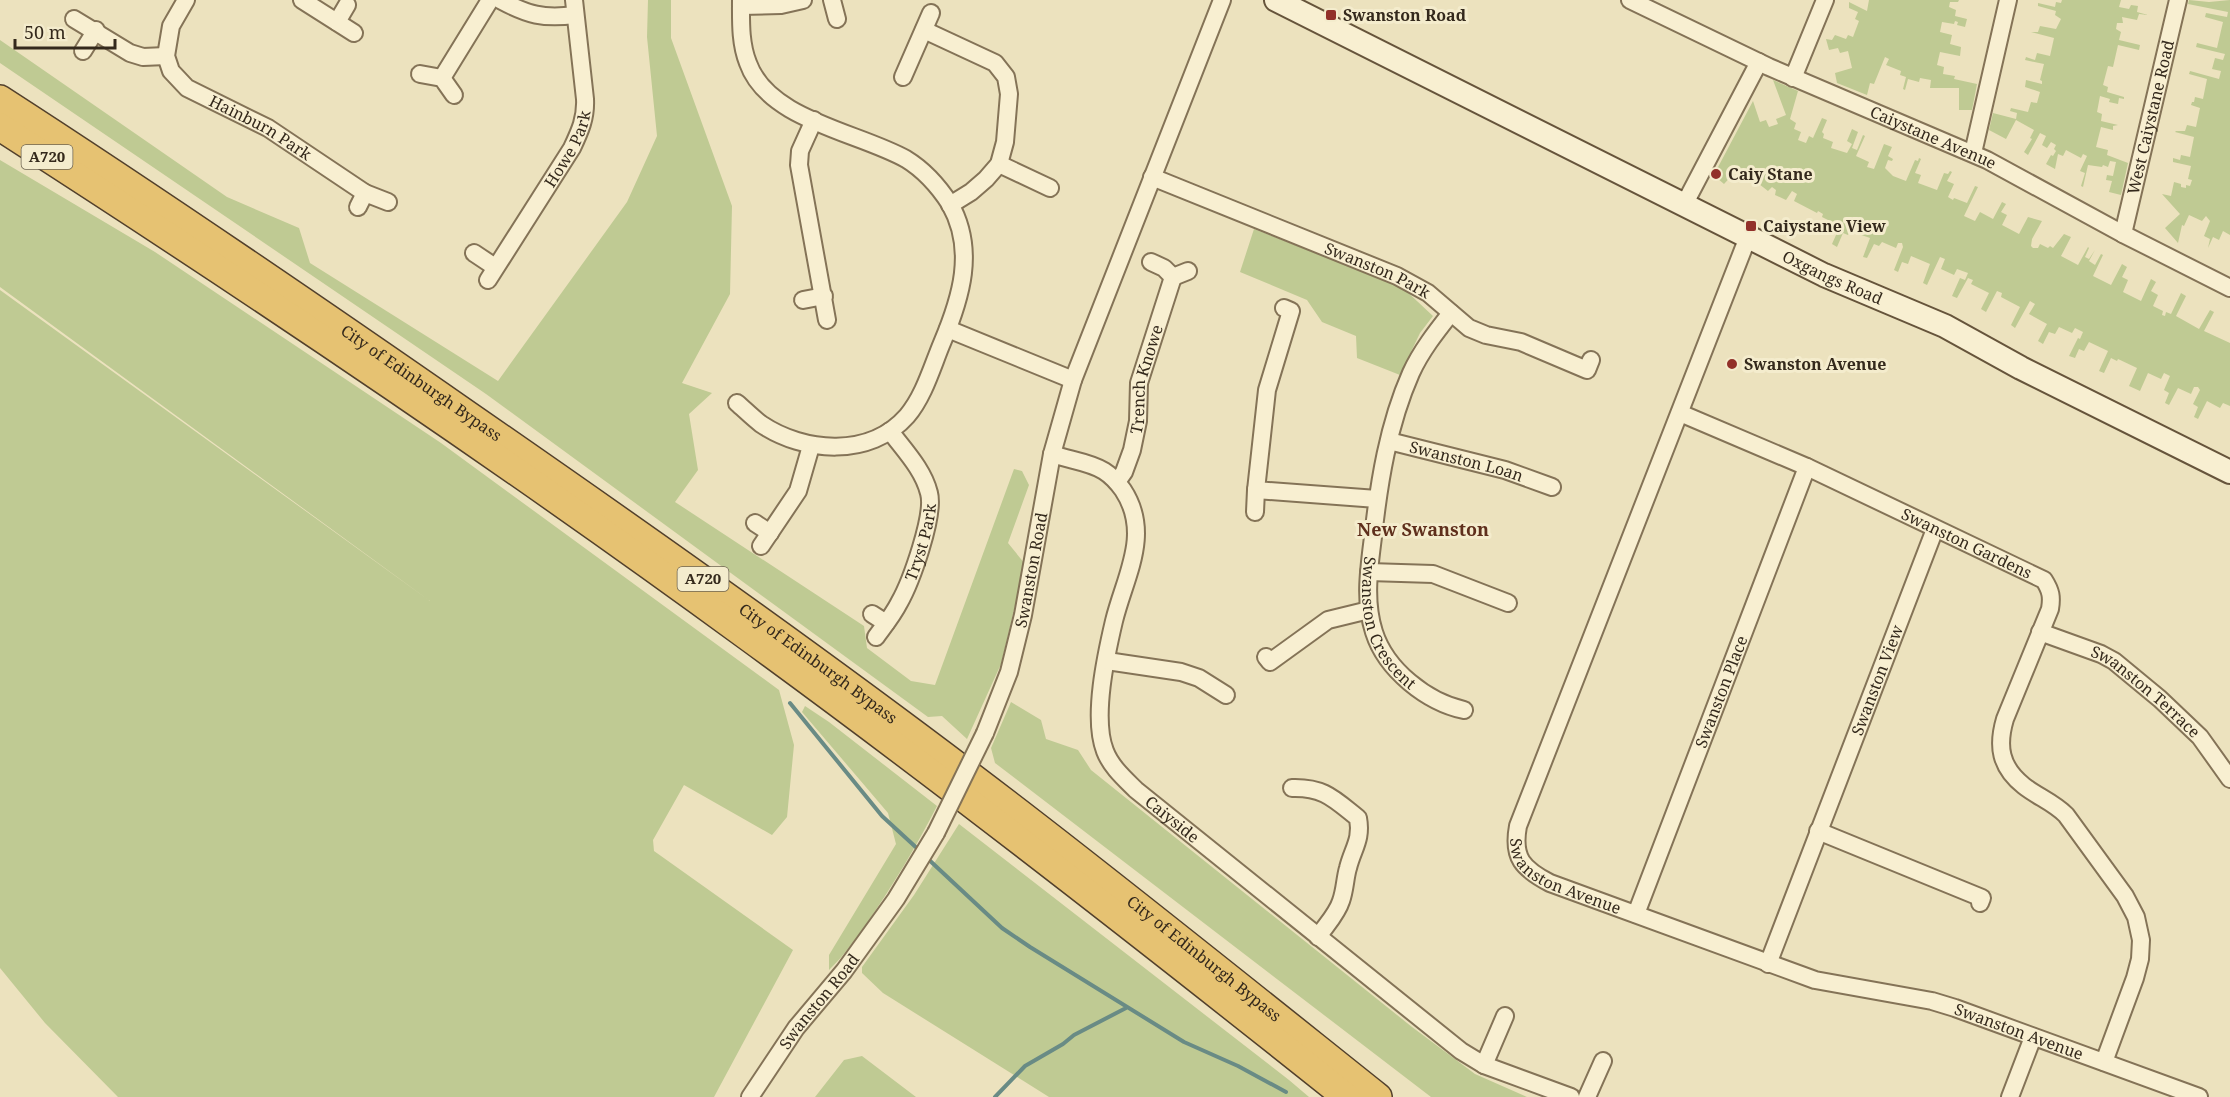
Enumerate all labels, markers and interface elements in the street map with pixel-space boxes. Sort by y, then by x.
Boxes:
place label: Swanston Road [1343,4,1467,26]
marker: Swanston Road [1324,8,1338,22]
scale bar [15,12,116,50]
text: 50 m [24,20,66,44]
street label: West Caiystane Road [2122,38,2179,197]
street label: Hainburn Park [205,90,317,166]
street label: Caiystane Avenue [1867,100,2000,174]
street label: Howe Park [539,108,596,191]
road number: A720 [22,145,72,169]
place label: Caiy Stane [1728,163,1813,185]
marker: Caiy Stane [1709,167,1723,181]
place label: Caiystane View [1763,215,1886,237]
marker: Caiystane View [1744,219,1758,233]
street label: Swanston Park [1321,237,1435,304]
street label: Oxgangs Road [1779,245,1886,310]
street label: City of Edinburgh Bypass [337,319,506,446]
street label: Trench Knowe [1125,322,1168,436]
place label: Swanston Avenue [1744,353,1886,375]
marker: Swanston Avenue [1725,357,1739,371]
street label: Swanston Loan [1407,436,1526,487]
street label: Tryst Park [899,502,941,584]
street label: Swanston Gardens [1898,503,2036,584]
street label: Swanston Road [1009,510,1052,630]
district label: New Swanston [1357,517,1489,541]
street label: Swanston Crescent [1357,555,1421,694]
road number: A720 [678,567,728,591]
street label: City of Edinburgh Bypass [734,598,902,728]
street label: Swanston View [1846,622,1908,739]
street label: Swanston Place [1690,632,1752,751]
street label: Swanston Terrace [2088,640,2205,743]
street label: Caiyside [1141,791,1204,848]
street label: Swanston Avenue [1505,838,1624,919]
street label: City of Edinburgh Bypass [1123,890,1286,1027]
street label: Swanston Road [774,949,864,1054]
street label: Swanston Avenue [1952,998,2086,1065]

